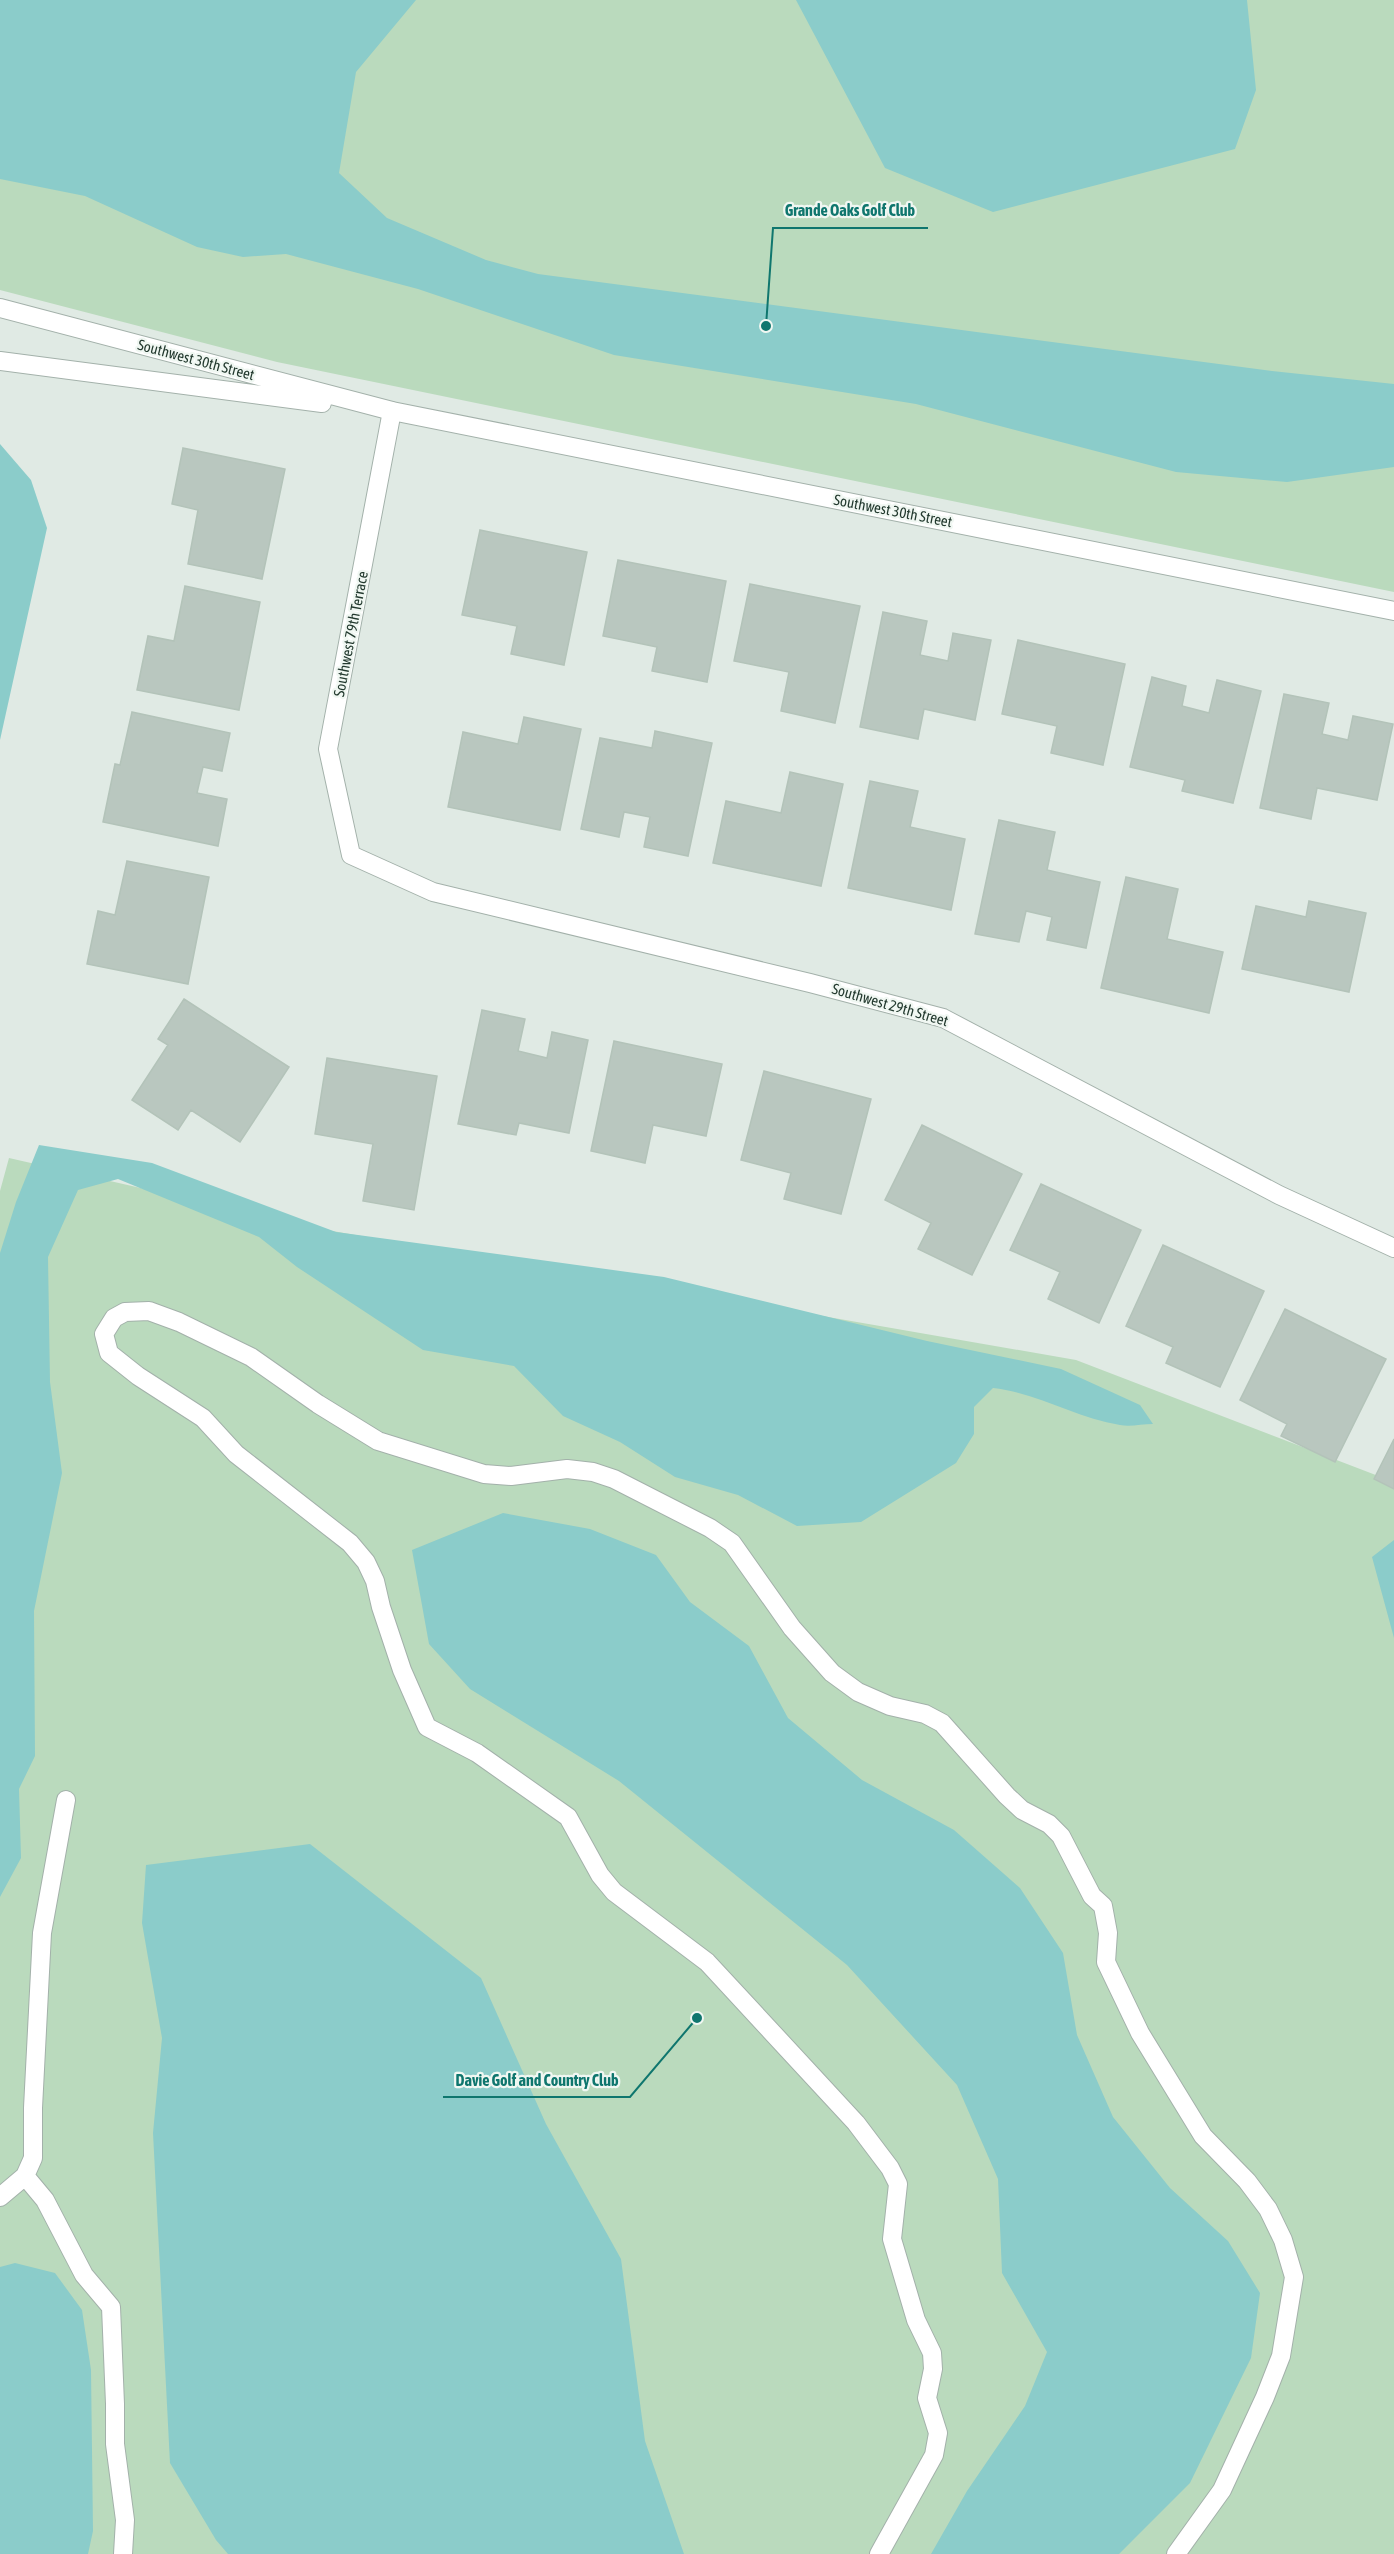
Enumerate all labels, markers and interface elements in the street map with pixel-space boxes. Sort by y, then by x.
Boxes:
callout: Grande Oaks Golf Club [773,194,928,228]
text: Grande Oaks Golf Club [785,201,916,219]
street label: Southwest 30th Street [136,336,256,383]
street label: Southwest 30th Street [833,491,954,530]
street label: Southwest 79th Terrace [330,569,371,698]
street label: Southwest 29th Street [830,980,950,1029]
callout: Davie Golf and Country Club [443,2063,630,2097]
text: Davie Golf and Country Club [455,2071,619,2089]

